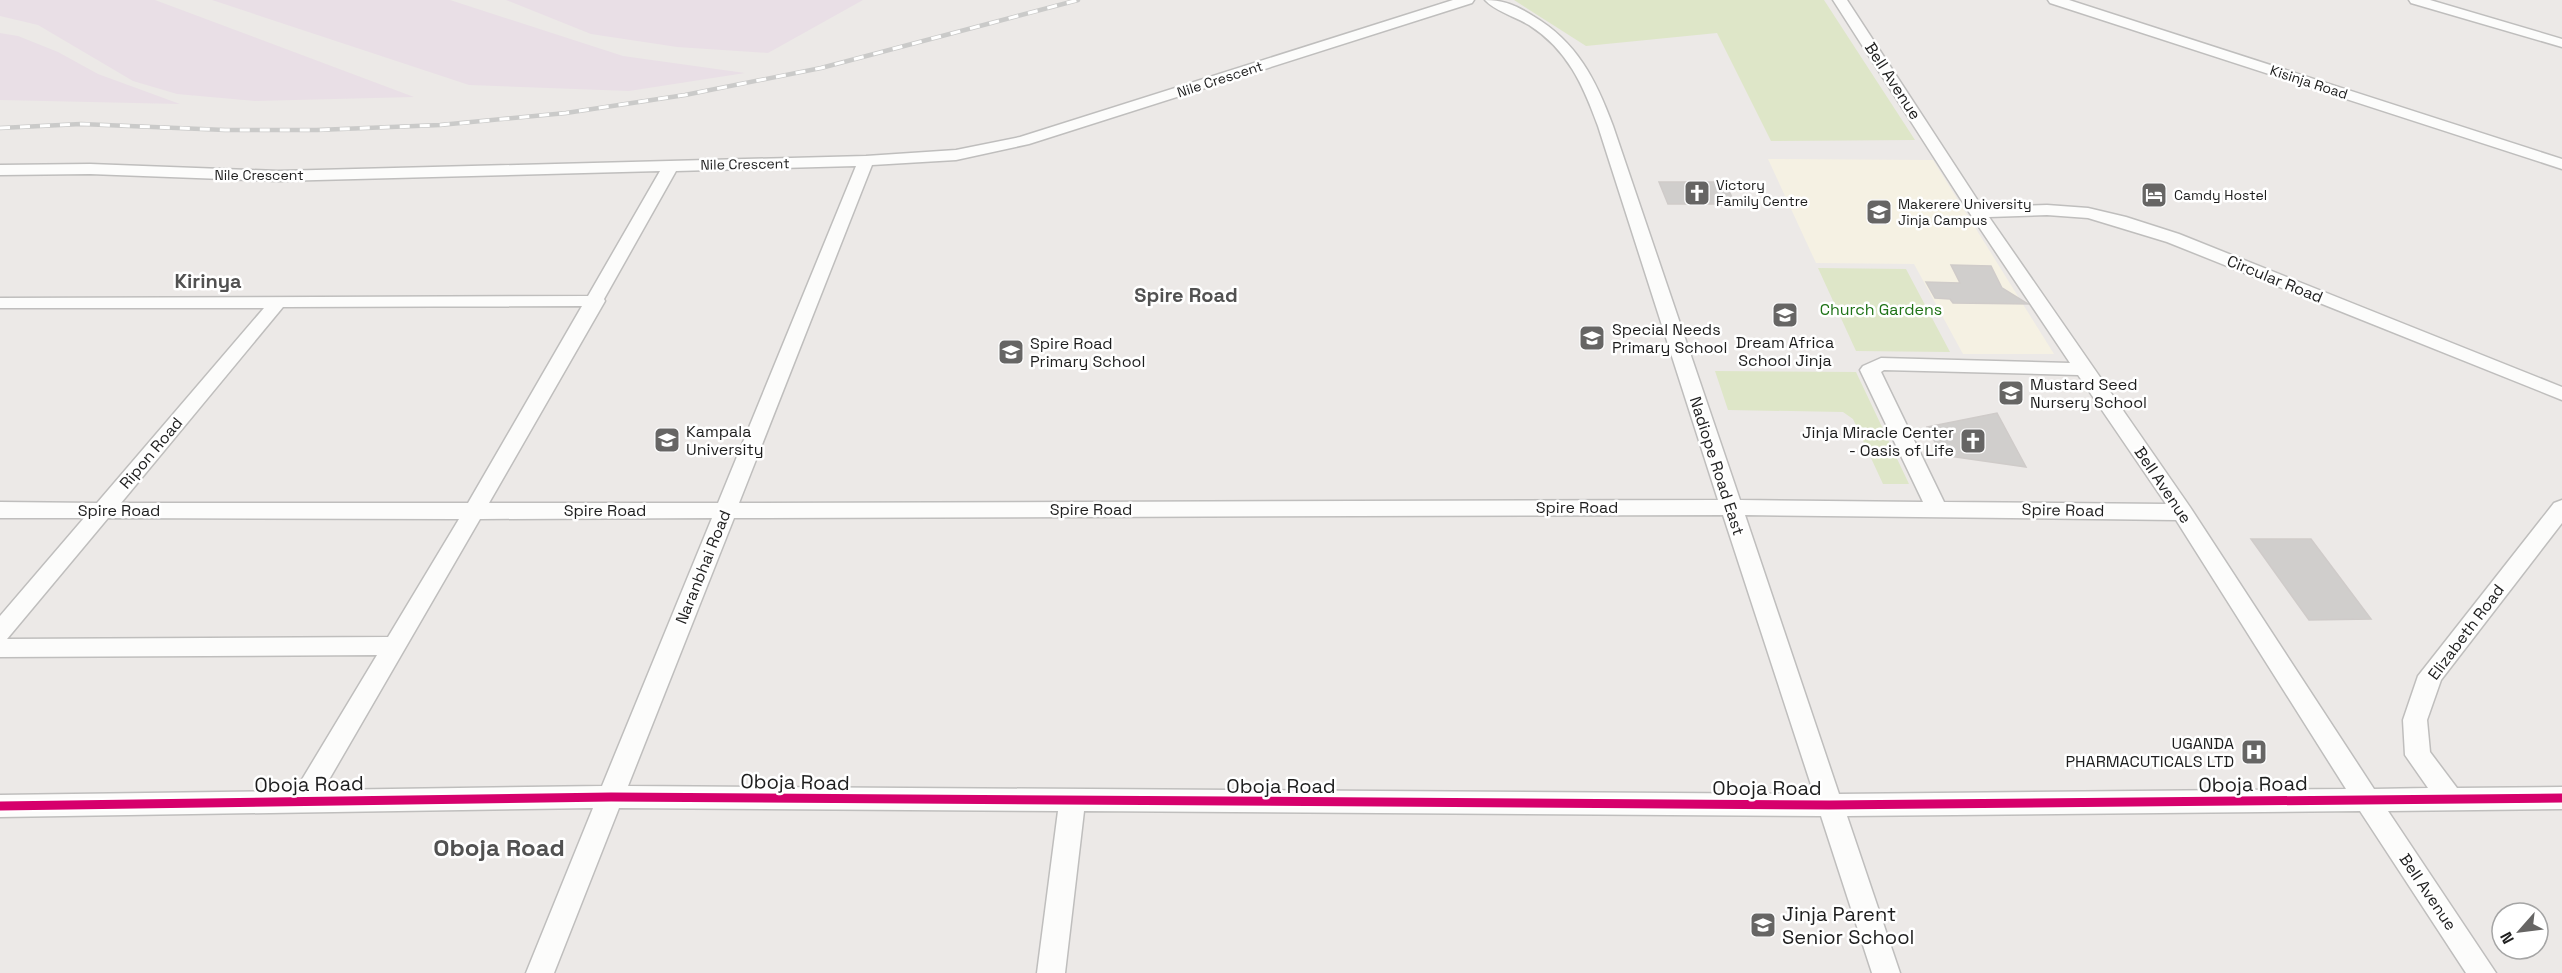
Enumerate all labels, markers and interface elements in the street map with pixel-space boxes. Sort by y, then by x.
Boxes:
street label: Bell Avenue [1860,38,1926,124]
street label: Nile Crescent [1175,57,1265,101]
street label: Kisinja Road [2268,61,2350,103]
street label: Nile Crescent [700,154,790,174]
street label: Nile Crescent [214,166,304,184]
place label: Victory Family Centre [1716,176,1808,210]
church icon: Victory Family Centre [1682,178,1712,208]
hotel icon: Camdy Hostel [2139,180,2169,210]
place label: Camdy Hostel [2174,186,2267,204]
place label: Makerere University Jinja Campus [1898,195,2032,229]
school or university icon: Makerere University Jinja Campus [1864,197,1894,227]
street label: Circular Road [2224,250,2326,308]
district label: Kirinya [174,268,242,294]
district label: Spire Road [1134,282,1238,308]
park label: Church Gardens [1820,299,1942,320]
school or university icon: Dream Africa School Jinja [1770,300,1800,330]
place label: Special Needs Primary School [1612,319,1727,358]
school or university icon: Special Needs Primary School [1577,323,1607,353]
place label: Dream Africa School Jinja [1736,332,1834,371]
place label: Spire Road Primary School [1030,333,1145,372]
school or university icon: Spire Road Primary School [996,337,1026,367]
place label: Mustard Seed Nursery School [2030,374,2147,413]
school or university icon: Mustard Seed Nursery School [1996,378,2026,408]
street label: Nadiope Road East [1685,394,1749,538]
street label: Ripon Road [115,413,187,493]
place label: Kampala University [686,421,764,460]
place label: Jinja Miracle Center - Oasis of Life [1802,422,1954,461]
school or university icon: Kampala University [652,425,682,455]
church icon: Jinja Miracle Center - Oasis of Life [1958,426,1988,456]
street label: Bell Avenue [2130,443,2196,527]
street label: Spire Road [1536,497,1618,518]
street label: Spire Road [1050,499,1132,520]
street label: Spire Road [2022,499,2104,521]
street label: Spire Road [78,500,160,521]
street label: Spire Road [564,500,646,521]
street label: Naranbhai Road [671,507,735,627]
street label: Elizabeth Road [2423,580,2509,684]
place label: UGANDA PHARMACUTICALS LTD [2065,733,2234,772]
hospital icon: UGANDA PHARMACUTICALS LTD [2239,737,2269,767]
street label: Oboja Road [740,768,850,796]
street label: Oboja Road [254,770,364,798]
street label: Oboja Road [2198,770,2308,798]
street label: Oboja Road [1226,773,1336,799]
street label: Oboja Road [1712,775,1822,801]
district label: Oboja Road [433,832,565,863]
street label: Bell Avenue [2395,850,2461,934]
place label: Jinja Parent Senior School [1782,901,1914,950]
north arrow [2490,901,2550,961]
school or university icon: Jinja Parent Senior School [1748,910,1778,940]
text: N [2495,928,2519,947]

